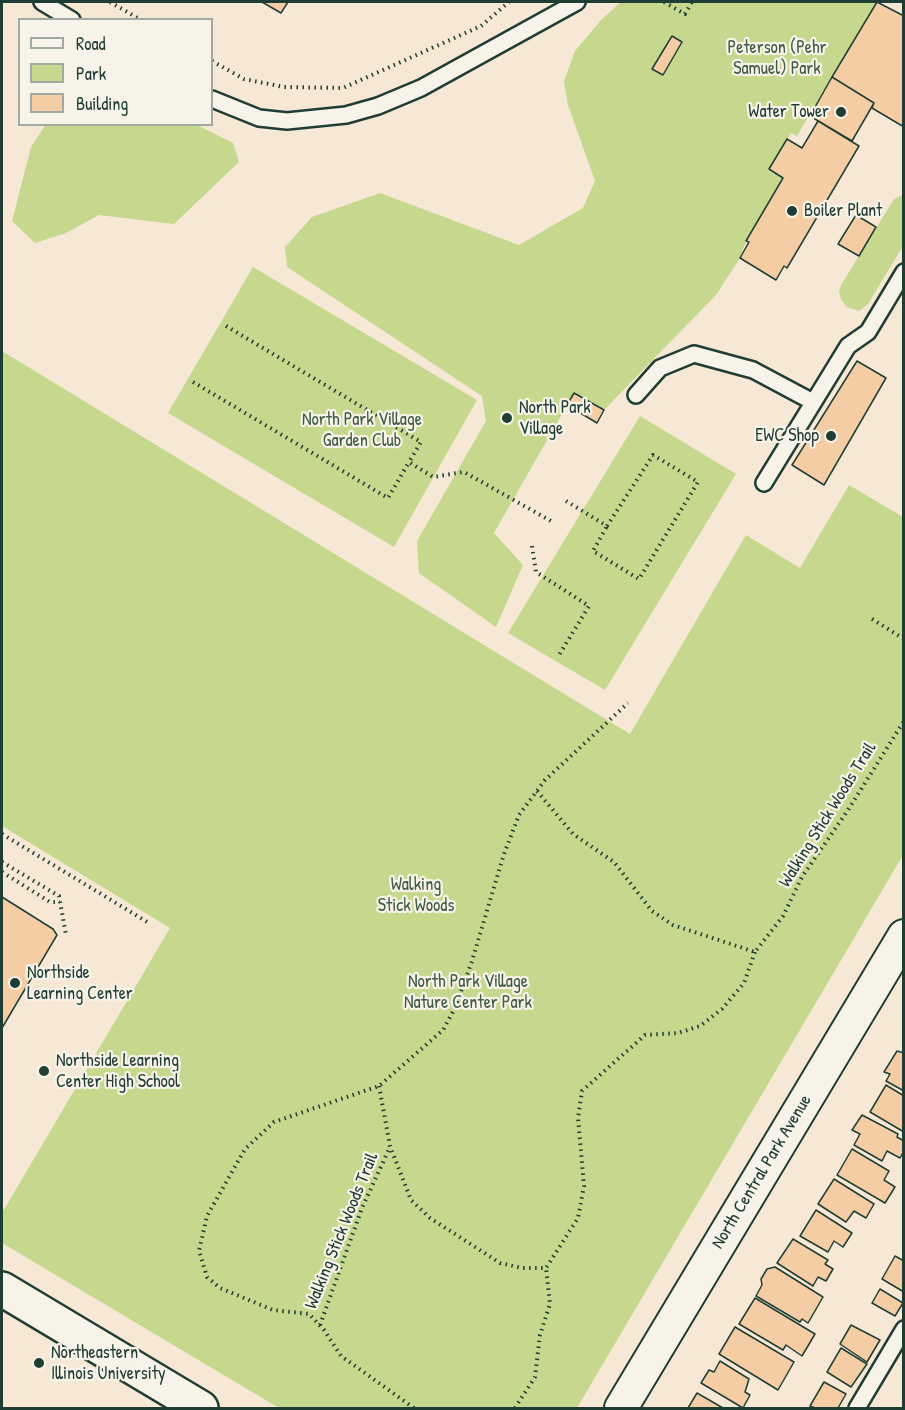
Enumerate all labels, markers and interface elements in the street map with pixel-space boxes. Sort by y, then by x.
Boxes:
legend [18,18,213,126]
text: Road [76,31,106,56]
park label: Peterson (Pehr Samuel) Park [728,37,826,80]
text: Park [76,61,106,86]
text: Building [76,91,128,116]
place label: Water Tower [748,101,829,123]
marker: Water Tower [834,105,848,119]
place label: Boiler Plant [804,200,882,222]
marker: Boiler Plant [785,204,799,218]
place label: North Park Village [519,397,591,440]
park label: North Park Village Garden Club [302,409,422,452]
marker: North Park Village [500,411,514,425]
place label: EWC Shop [755,425,819,447]
marker: EWC Shop [824,429,838,443]
street label: Walking Stick Woods Trail [775,739,881,891]
park label: Walking Stick Woods [378,874,454,916]
place label: Northside Learning Center [27,962,133,1004]
park label: North Park Village Nature Center Park [404,971,532,1014]
marker: Northside Learning Center [8,976,22,990]
place label: Northside Learning Center High School [56,1050,180,1092]
marker: Northside Learning Center High School [37,1064,51,1078]
street label: North Central Park Avenue [707,1091,817,1253]
street label: Walking Stick Woods Trail [301,1150,383,1312]
place label: Northeastern Illinois University [51,1342,166,1384]
marker: Northeastern Illinois University [32,1356,46,1370]

